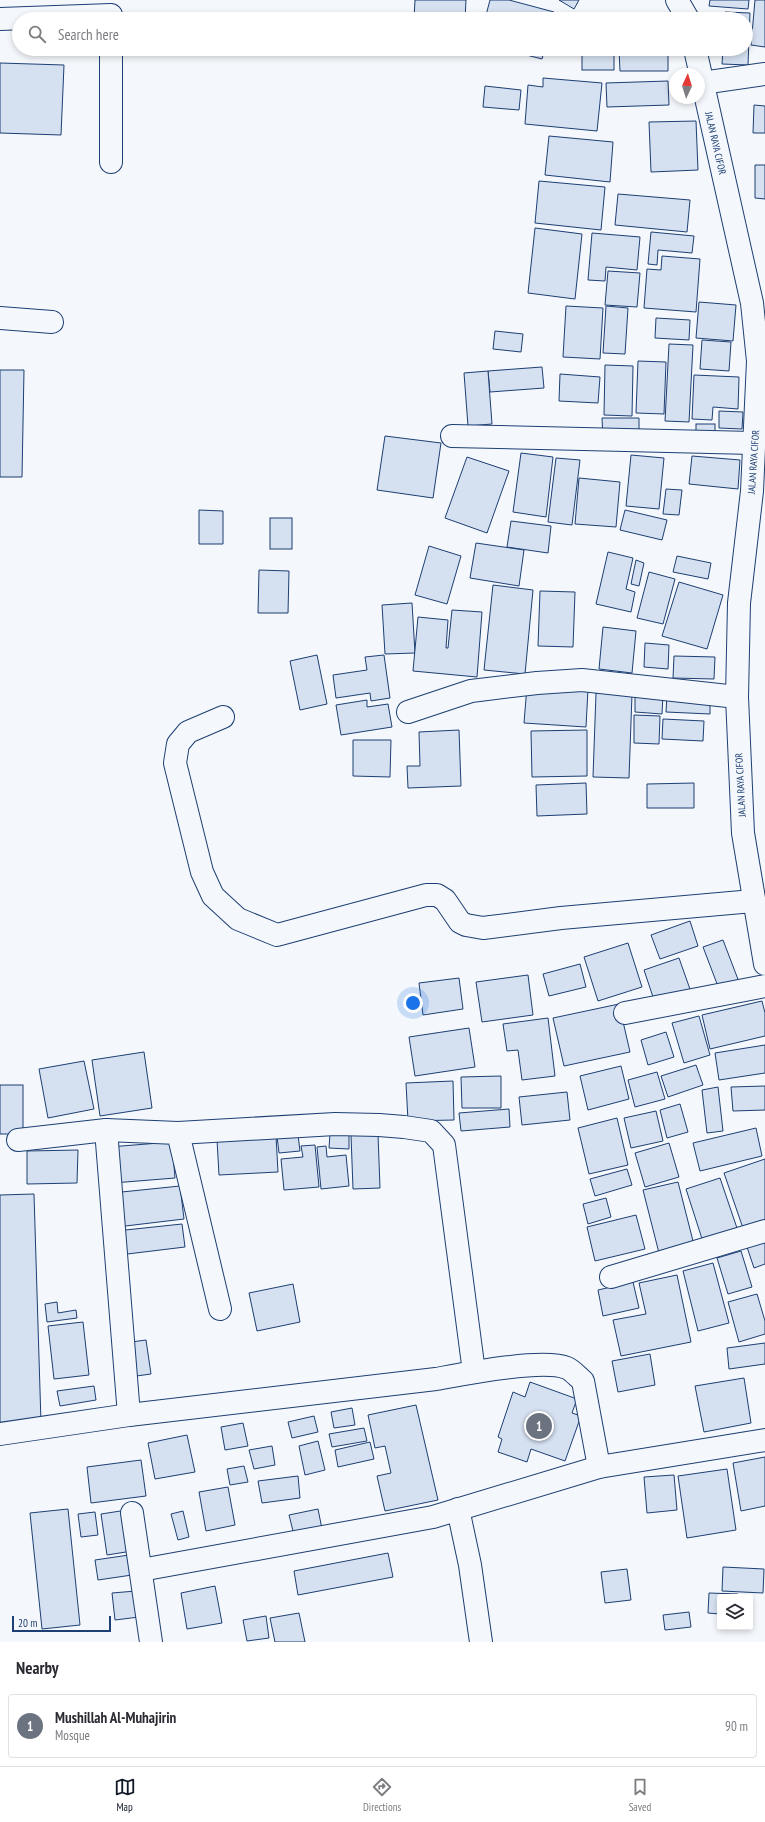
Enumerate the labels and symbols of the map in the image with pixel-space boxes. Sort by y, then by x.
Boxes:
north arrow [669,68,705,104]
street label: JALAN RAYA CIFOR [702,109,729,176]
street label: JALAN RAYA CIFOR [745,429,762,495]
street label: JALAN RAYA CIFOR [732,752,749,818]
your location [403,993,423,1013]
pin: 1 [526,1411,552,1441]
scale bar [12,1614,111,1633]

